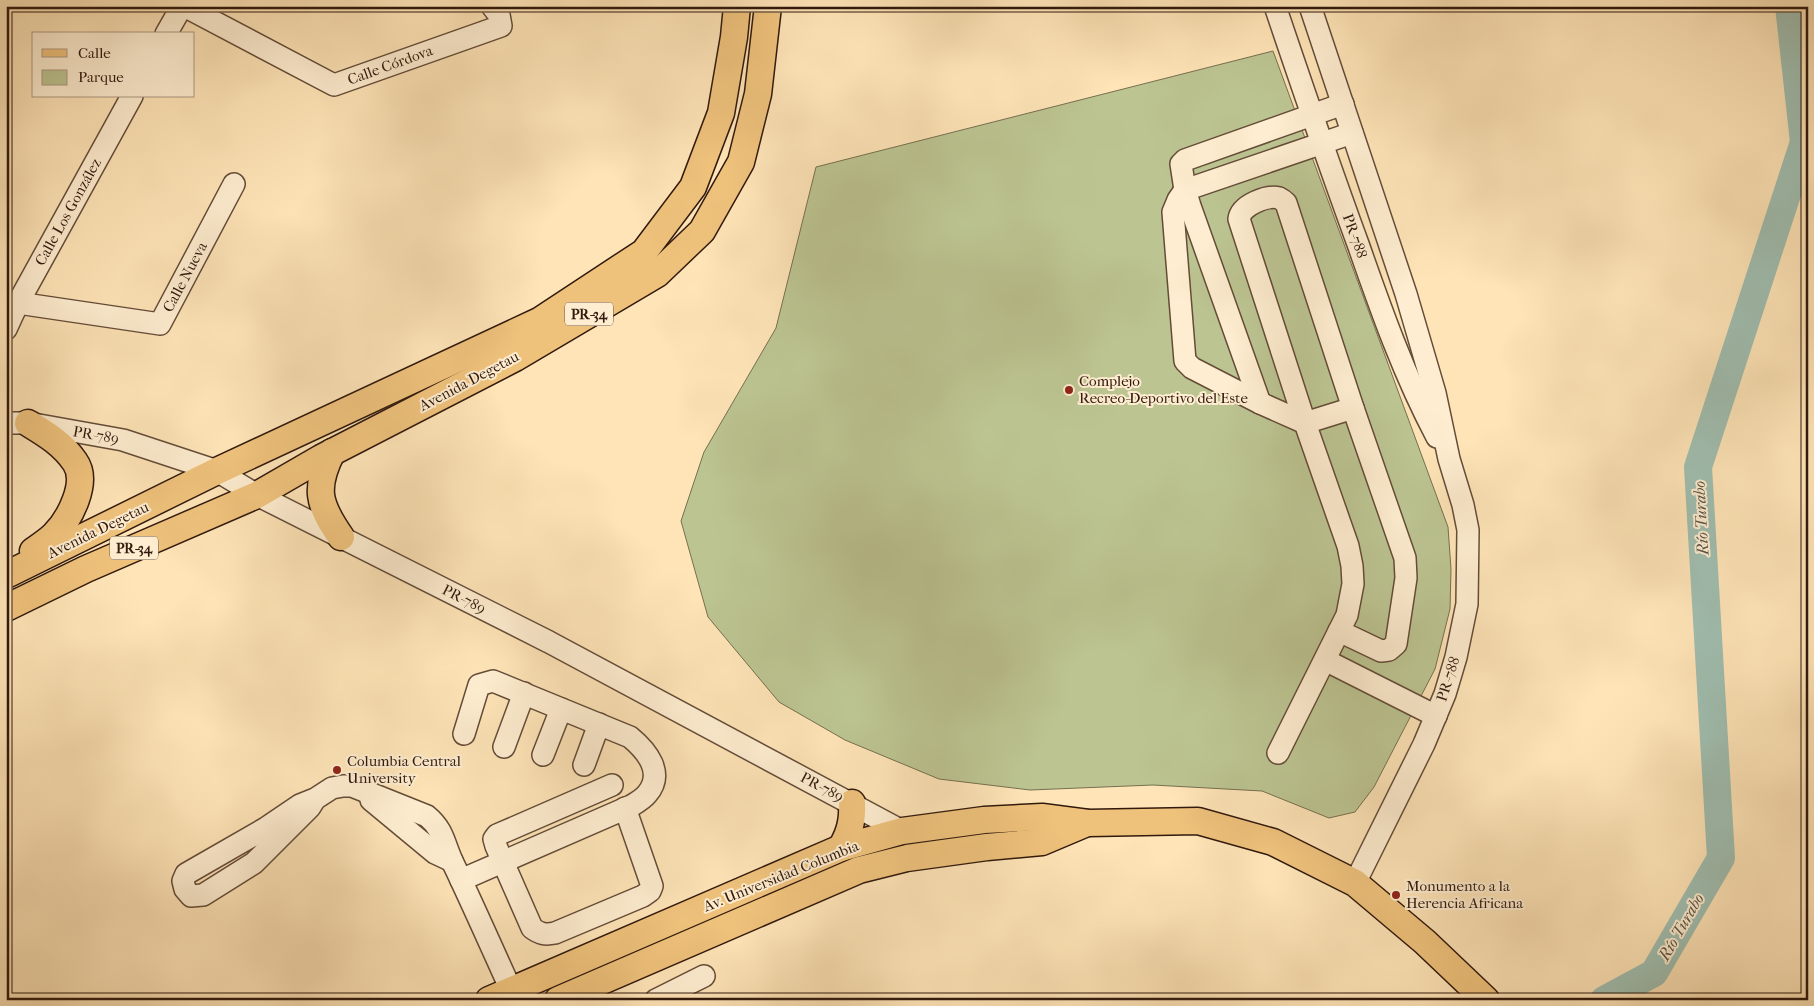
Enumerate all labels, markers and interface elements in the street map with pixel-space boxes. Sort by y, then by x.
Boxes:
legend [32,32,195,98]
street label: Calle Córdova [345,41,436,89]
text: Calle [78,44,111,62]
text: Parque [78,68,124,86]
street label: Calle Los González [31,155,105,269]
street label: PR-788 [1339,211,1371,261]
street label: Calle Nueva [159,238,212,315]
road number: PR-34 [565,302,613,326]
street label: Avenida Degetau [415,347,522,415]
place label: Complejo Recreo-Deportivo del Este [1079,372,1248,407]
marker: Complejo Recreo-Deportivo del Este [1063,384,1075,396]
street label: PR-789 [72,422,121,448]
water label: Río Turabo [1690,480,1712,557]
street label: Avenida Degetau [44,497,152,563]
road number: PR-34 [110,536,158,560]
street label: PR-789 [439,580,489,618]
street label: PR-788 [1432,654,1464,704]
place label: Columbia Central University [347,752,461,787]
marker: Columbia Central University [331,764,343,776]
street label: PR-789 [797,768,847,806]
street label: Av. Universidad Columbia [700,836,862,916]
place label: Monumento a la Herencia Africana [1406,877,1524,912]
marker: Monumento a la Herencia Africana [1390,889,1402,901]
water label: Río Turabo [1654,890,1708,965]

